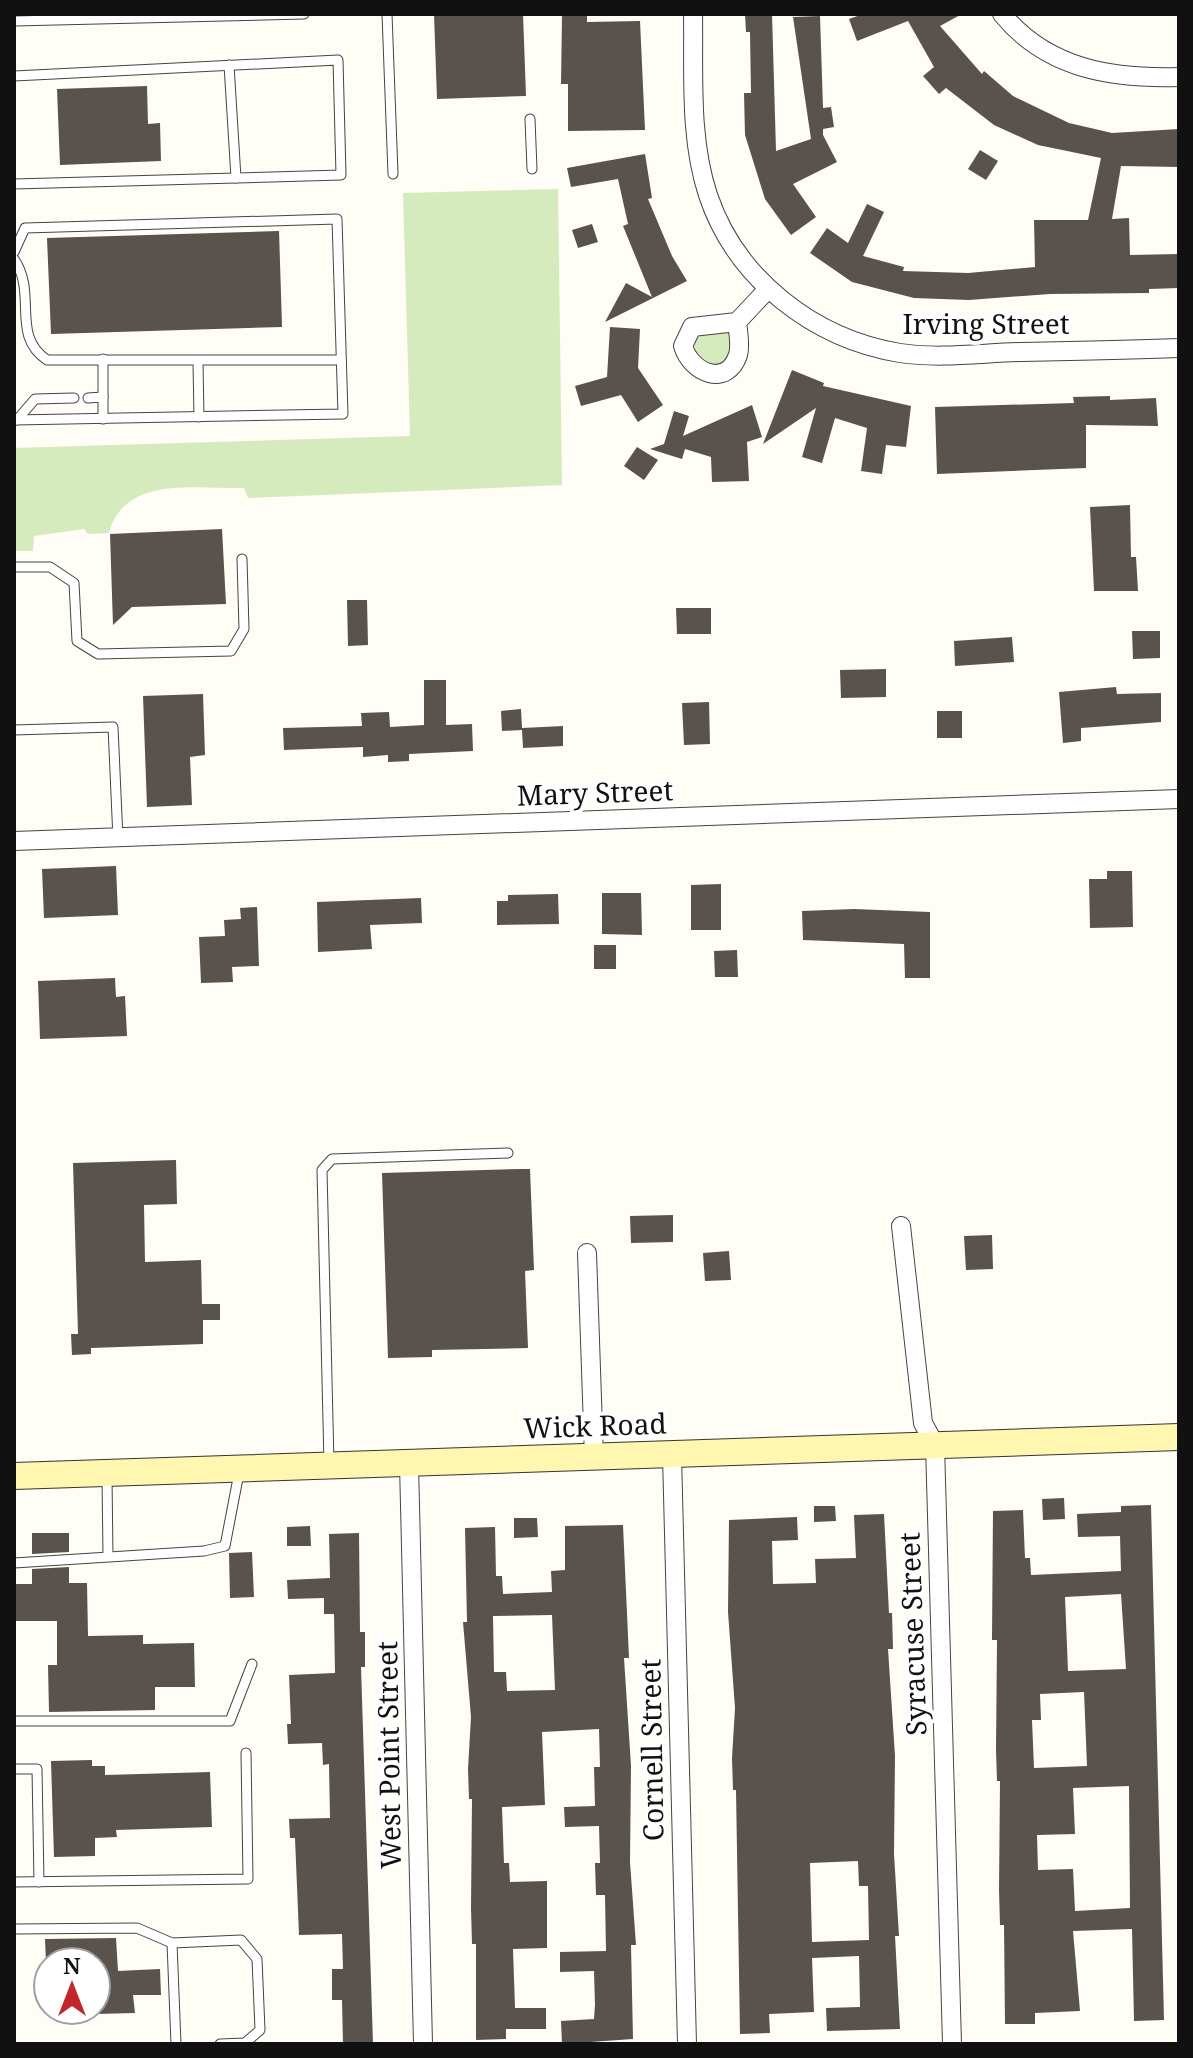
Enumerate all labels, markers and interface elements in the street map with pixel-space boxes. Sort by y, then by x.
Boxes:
street label: Irving Street [902,304,1070,342]
street label: Mary Street [516,770,674,814]
street label: Wick Road [523,1404,667,1446]
street label: Syracuse Street [889,1532,935,1736]
street label: West Point Street [367,1641,409,1869]
street label: Cornell Street [630,1658,672,1841]
north arrow [32,1946,112,2026]
text: N [63,1950,81,1980]

